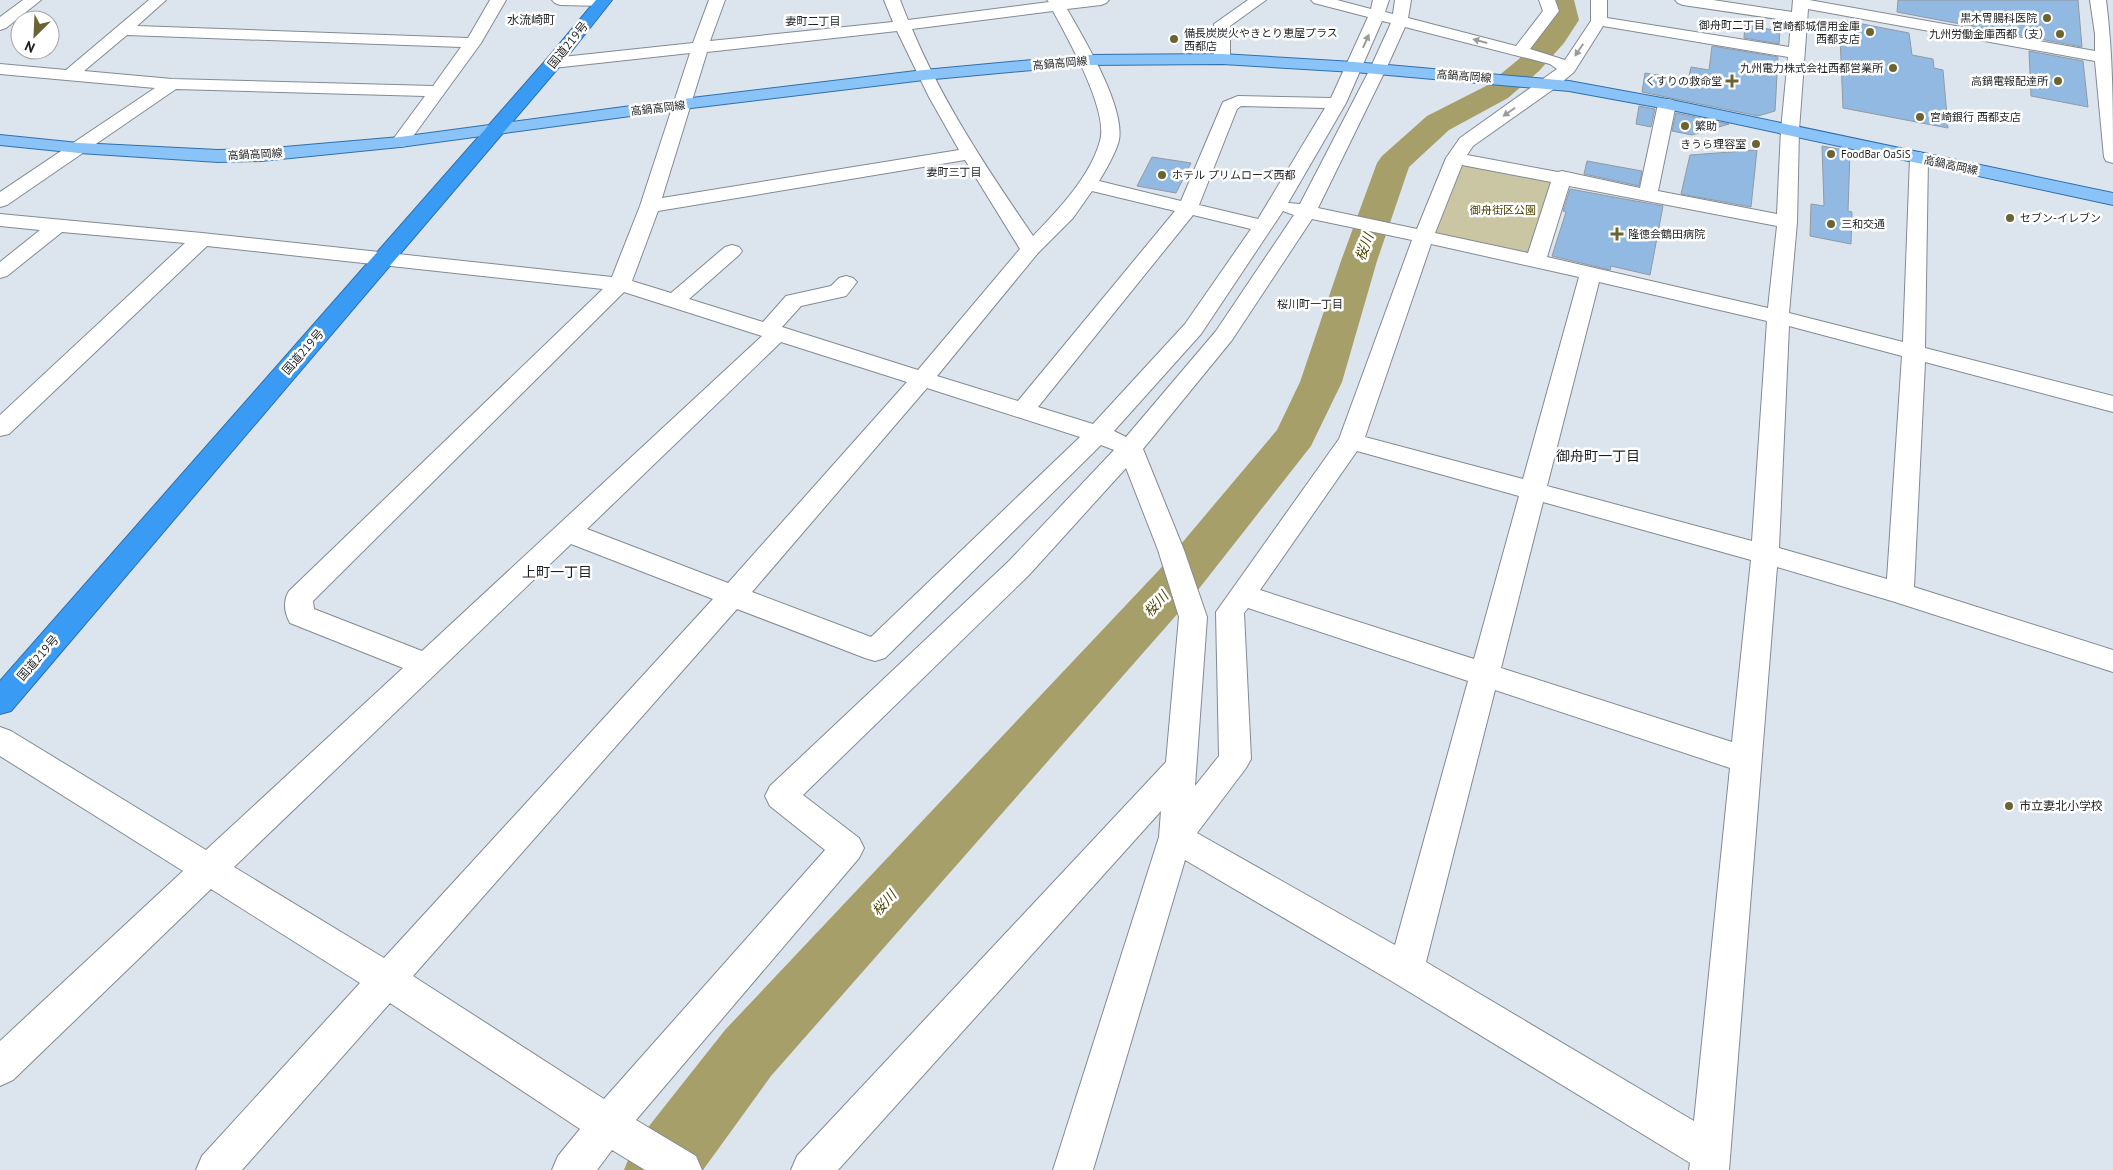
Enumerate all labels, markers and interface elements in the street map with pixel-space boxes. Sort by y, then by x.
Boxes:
north arrow [10,10,60,60]
place label: 黒木胃腸科医院 [1960,11,2037,25]
district label: 水流崎町 [507,12,555,27]
marker: 黒木胃腸科医院 [2041,12,2053,24]
district label: 妻町二丁目 [786,14,841,28]
street label: 国道219号 [544,18,591,71]
district label: 御舟町二丁目 [1698,18,1765,32]
place label: 宮崎都城信用金庫 西都支店 [1772,19,1860,46]
place label: 備長炭炭火やきとり恵屋プラス 西都店 [1184,26,1338,53]
marker: 宮崎都城信用金庫 西都支店 [1864,26,1876,38]
place label: 九州労働金庫西都（支） [1929,27,2050,41]
marker: 九州労働金庫西都（支） [2054,28,2066,40]
marker: 備長炭炭火やきとり恵屋プラス 西都店 [1168,33,1180,45]
one-way arrow [1362,34,1370,48]
text: N [22,37,38,57]
one-way arrow [1472,37,1487,45]
one-way arrow [1574,43,1584,57]
street label: 高鍋高岡線 [1032,54,1088,72]
place label: 九州電力株式会社西都営業所 [1740,61,1884,75]
marker: 九州電力株式会社西都営業所 [1887,62,1899,74]
street label: 高鍋高岡線 [1436,67,1492,85]
place label: くすりの救命堂 [1645,74,1722,88]
place label: 高鍋電報配達所 [1971,74,2049,88]
marker: くすりの救命堂 [1726,75,1738,87]
marker: 高鍋電報配達所 [2052,75,2064,87]
street label: 高鍋高岡線 [630,98,686,118]
one-way arrow [1503,107,1516,117]
place label: 宮崎銀行 西都支店 [1930,110,2021,124]
marker: 宮崎銀行 西都支店 [1914,111,1926,123]
place label: 繁助 [1695,119,1717,133]
marker: 繁助 [1679,120,1691,132]
place label: きうら理容室 [1680,137,1746,151]
marker: きうら理容室 [1750,138,1762,150]
street label: 高鍋高岡線 [227,146,283,162]
place label: FoodBar OaSiS [1841,147,1911,161]
marker: FoodBar OaSiS [1825,148,1837,160]
street label: 高鍋高岡線 [1923,152,1979,178]
district label: 妻町三丁目 [927,165,982,179]
place label: ホテル プリムローズ西都 [1172,168,1295,182]
marker: ホテル プリムローズ西都 [1156,169,1168,181]
park label: 御舟街区公園 [1469,203,1536,217]
place label: セブン-イレブン [2020,211,2101,225]
marker: セブン-イレブン [2004,212,2016,224]
place label: 三和交通 [1841,217,1885,231]
marker: 三和交通 [1825,218,1837,230]
marker: 隆徳会鶴田病院 [1610,227,1624,241]
place label: 隆徳会鶴田病院 [1628,227,1705,241]
water label: 桜川 [1351,229,1378,263]
district label: 桜川町一丁目 [1277,297,1343,311]
street label: 国道219号 [279,326,327,378]
district label: 御舟町一丁目 [1556,447,1640,465]
district label: 上町一丁目 [522,563,592,581]
water label: 桜川 [1140,586,1173,620]
street label: 国道219号 [14,632,62,684]
place label: 市立妻北小学校 [2019,798,2103,813]
marker: 市立妻北小学校 [2003,800,2015,812]
water label: 桜川 [868,885,901,919]

